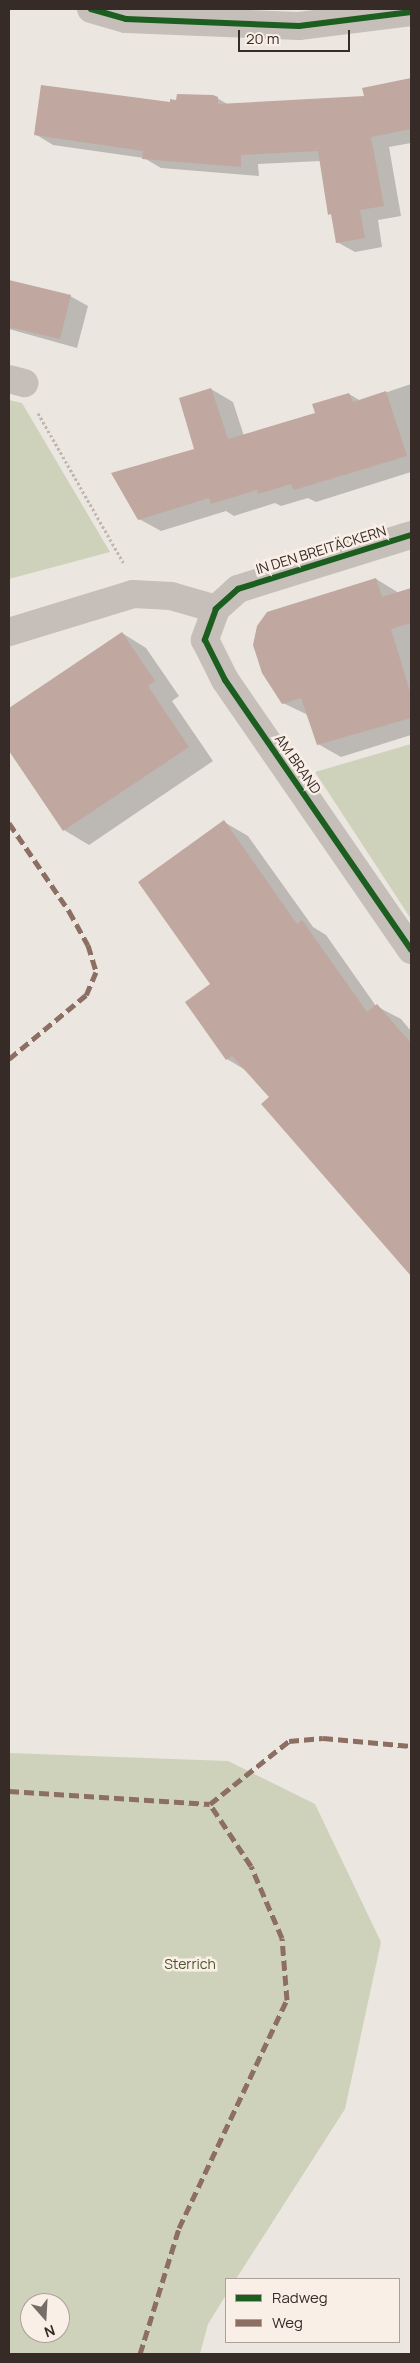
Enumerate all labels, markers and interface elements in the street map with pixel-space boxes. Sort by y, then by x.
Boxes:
scale bar [240,20,352,52]
text: 20 m [246,28,279,49]
street label: IN DEN BREITÄCKERN [254,522,388,578]
street label: AM BRAND [271,731,325,797]
park label: Sterrich [164,1956,216,1972]
legend [225,2278,400,2343]
text: Radweg [272,2287,328,2308]
north arrow [20,2293,70,2343]
text: Weg [272,2312,303,2333]
text: N [42,2321,58,2342]

